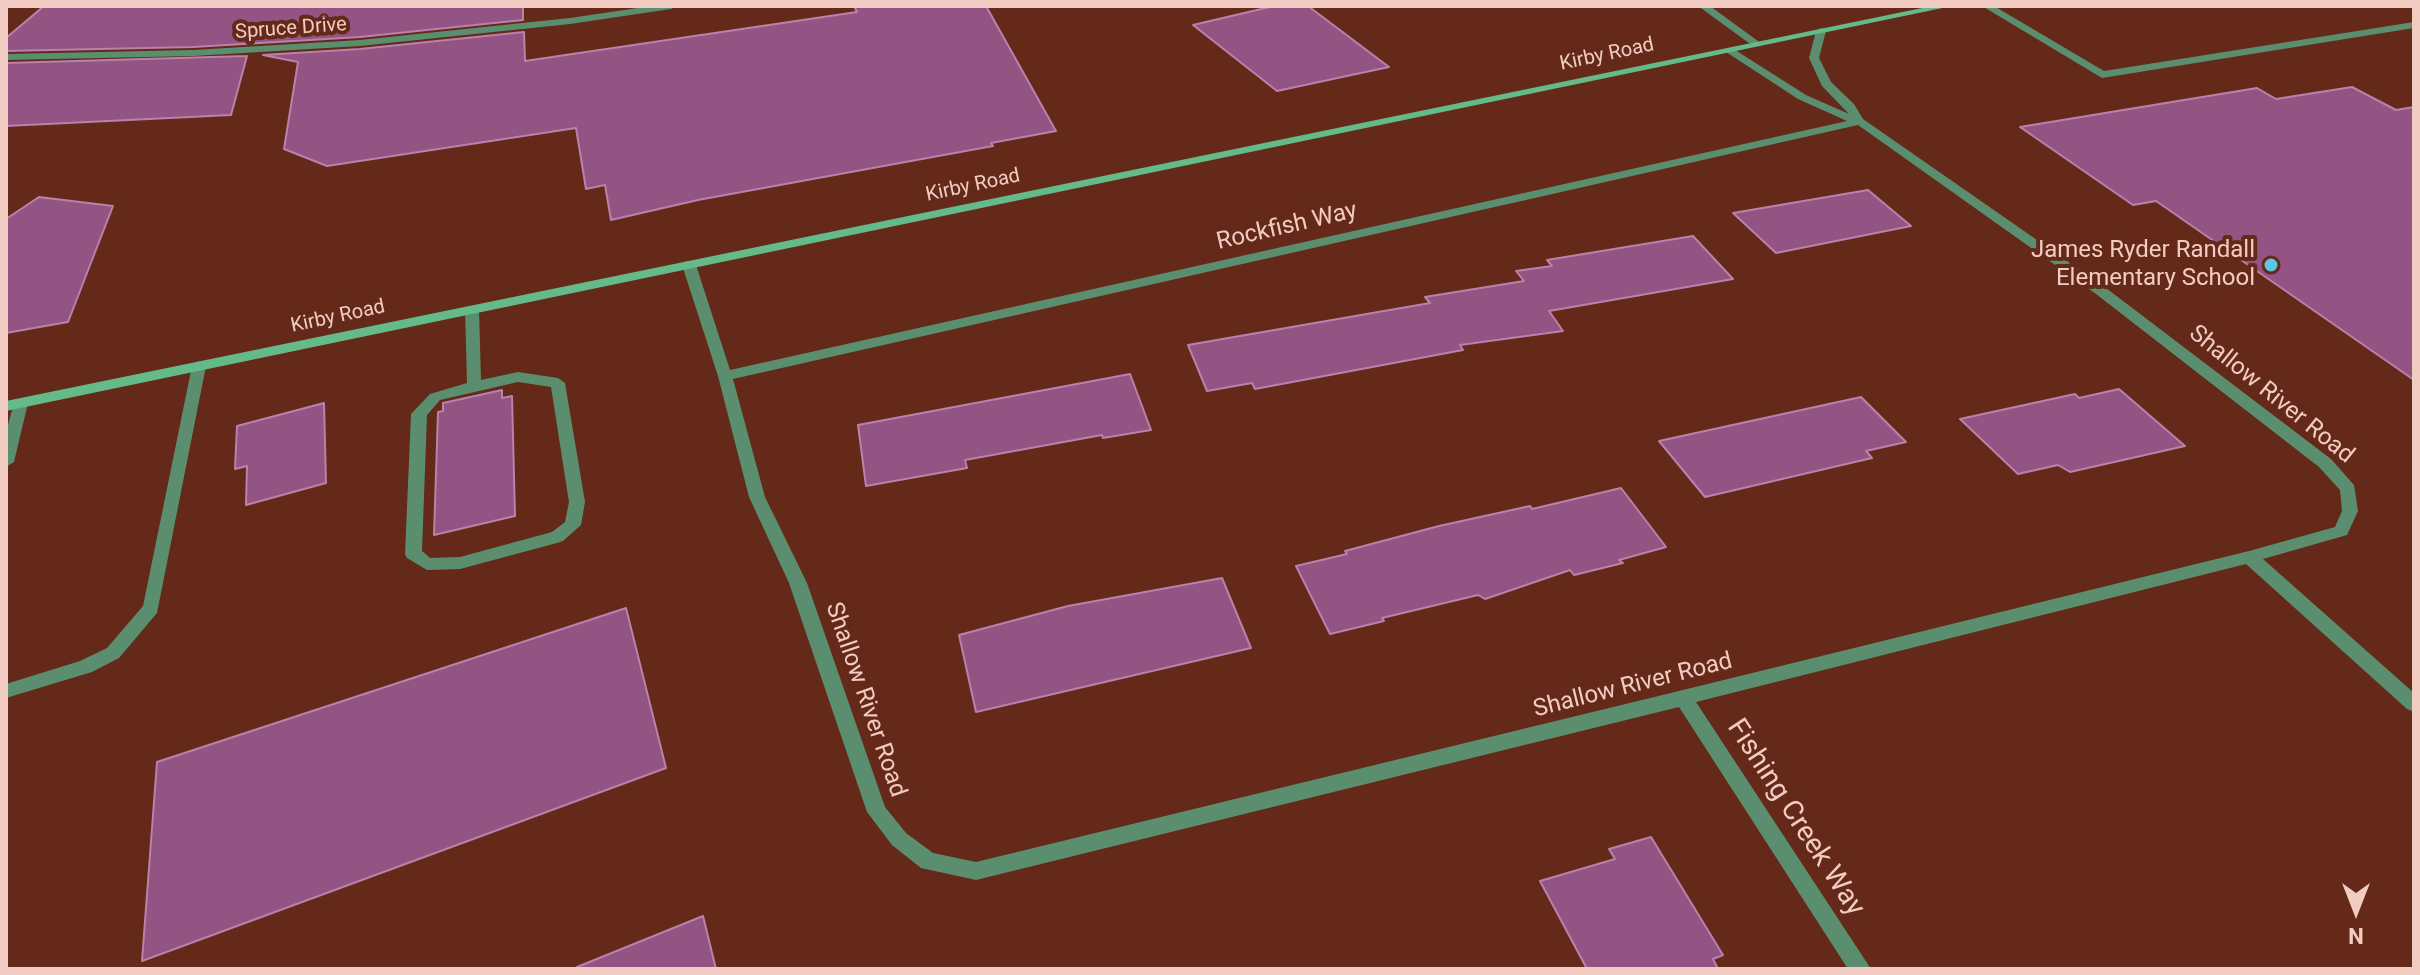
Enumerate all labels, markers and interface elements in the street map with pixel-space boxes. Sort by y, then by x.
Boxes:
street label: Spruce Drive [234,13,348,45]
street label: Kirby Road [1558,33,1656,77]
street label: Kirby Road [924,164,1022,208]
street label: Rockfish Way [1214,197,1360,257]
place label: James Ryder Randall Elementary School [2031,237,2255,293]
marker: James Ryder Randall Elementary School [2262,256,2280,274]
street label: Kirby Road [289,295,387,339]
street label: Shallow River Road [2183,320,2359,470]
street label: Shallow River Road [818,599,912,801]
street label: Shallow River Road [1531,647,1735,725]
street label: Fishing Creek Way [1719,713,1871,923]
north arrow [2316,871,2396,951]
text: N [2348,923,2364,948]

